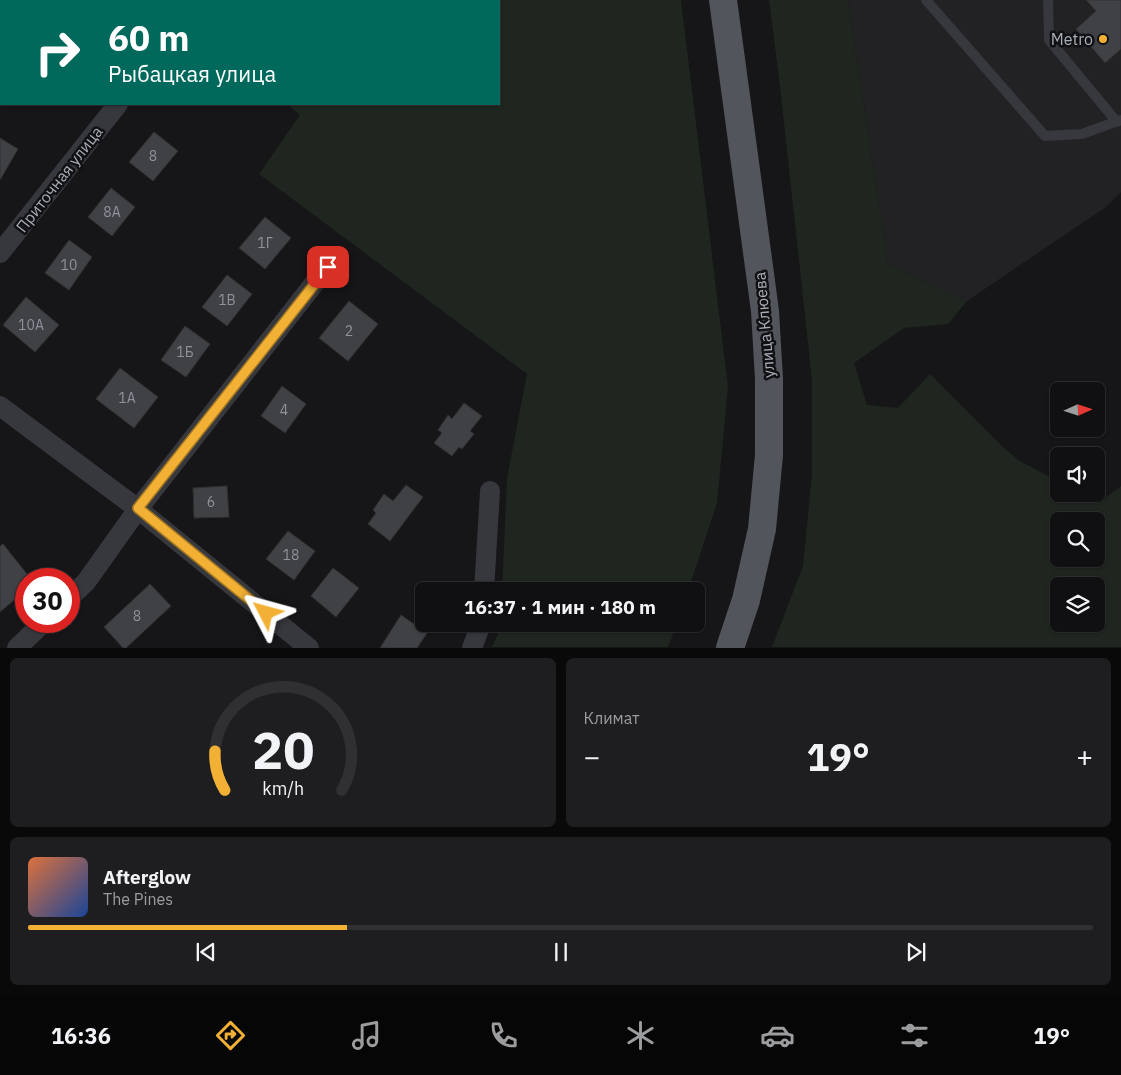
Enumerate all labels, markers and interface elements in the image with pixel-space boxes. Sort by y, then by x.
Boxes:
text: 60 m [108,15,190,61]
icon: right [25,20,90,85]
place label: Metro [1051,29,1093,49]
marker: Metro [1097,33,1109,45]
text: Рыбацкая улица [108,59,276,88]
street label: Приточная улица [11,122,107,236]
house number: 8 [149,147,157,165]
house number: 8А [103,203,121,221]
house number: 1Г [257,234,273,252]
pin [307,246,349,288]
icon: arrive [314,253,342,281]
house number: 10 [61,256,77,274]
street label: улица Клюева [749,271,779,379]
house number: 1В [218,291,236,309]
house number: 10А [18,316,44,334]
house number: 2 [345,322,353,340]
house number: 1Б [176,343,194,361]
north arrow [1050,382,1105,438]
map controls [1050,382,1105,632]
house number: 1А [118,389,136,407]
house number: 4 [280,401,288,419]
button: sound [1050,447,1105,502]
house number: 6 [207,493,215,511]
button: search [1050,512,1105,567]
house number: 18 [283,546,299,564]
speed limit sign: 30 [15,568,80,633]
button: layers [1050,577,1105,632]
position arrow [239,586,291,638]
text: 16:37 · 1 мин · 180 m [464,595,656,619]
house number: 8 [133,607,141,625]
text: Климат [584,708,640,728]
text: 20 [252,716,314,783]
text: 19° [807,732,870,781]
text: − [584,738,600,775]
text: + [1076,738,1093,775]
text: km/h [262,777,304,800]
text: Afterglow [103,865,191,889]
text: The Pines [103,889,173,909]
icon: previous [192,938,220,966]
icon: pause [547,938,575,966]
icon: next [902,938,930,966]
icon: directions [213,1018,248,1053]
icon: music [349,1018,384,1053]
icon: phone [486,1018,521,1053]
icon: climate [623,1018,658,1053]
icon: car [760,1018,795,1053]
icon: filters [897,1018,932,1053]
text: 16:36 [51,1021,111,1050]
text: 19° [1033,1021,1070,1050]

